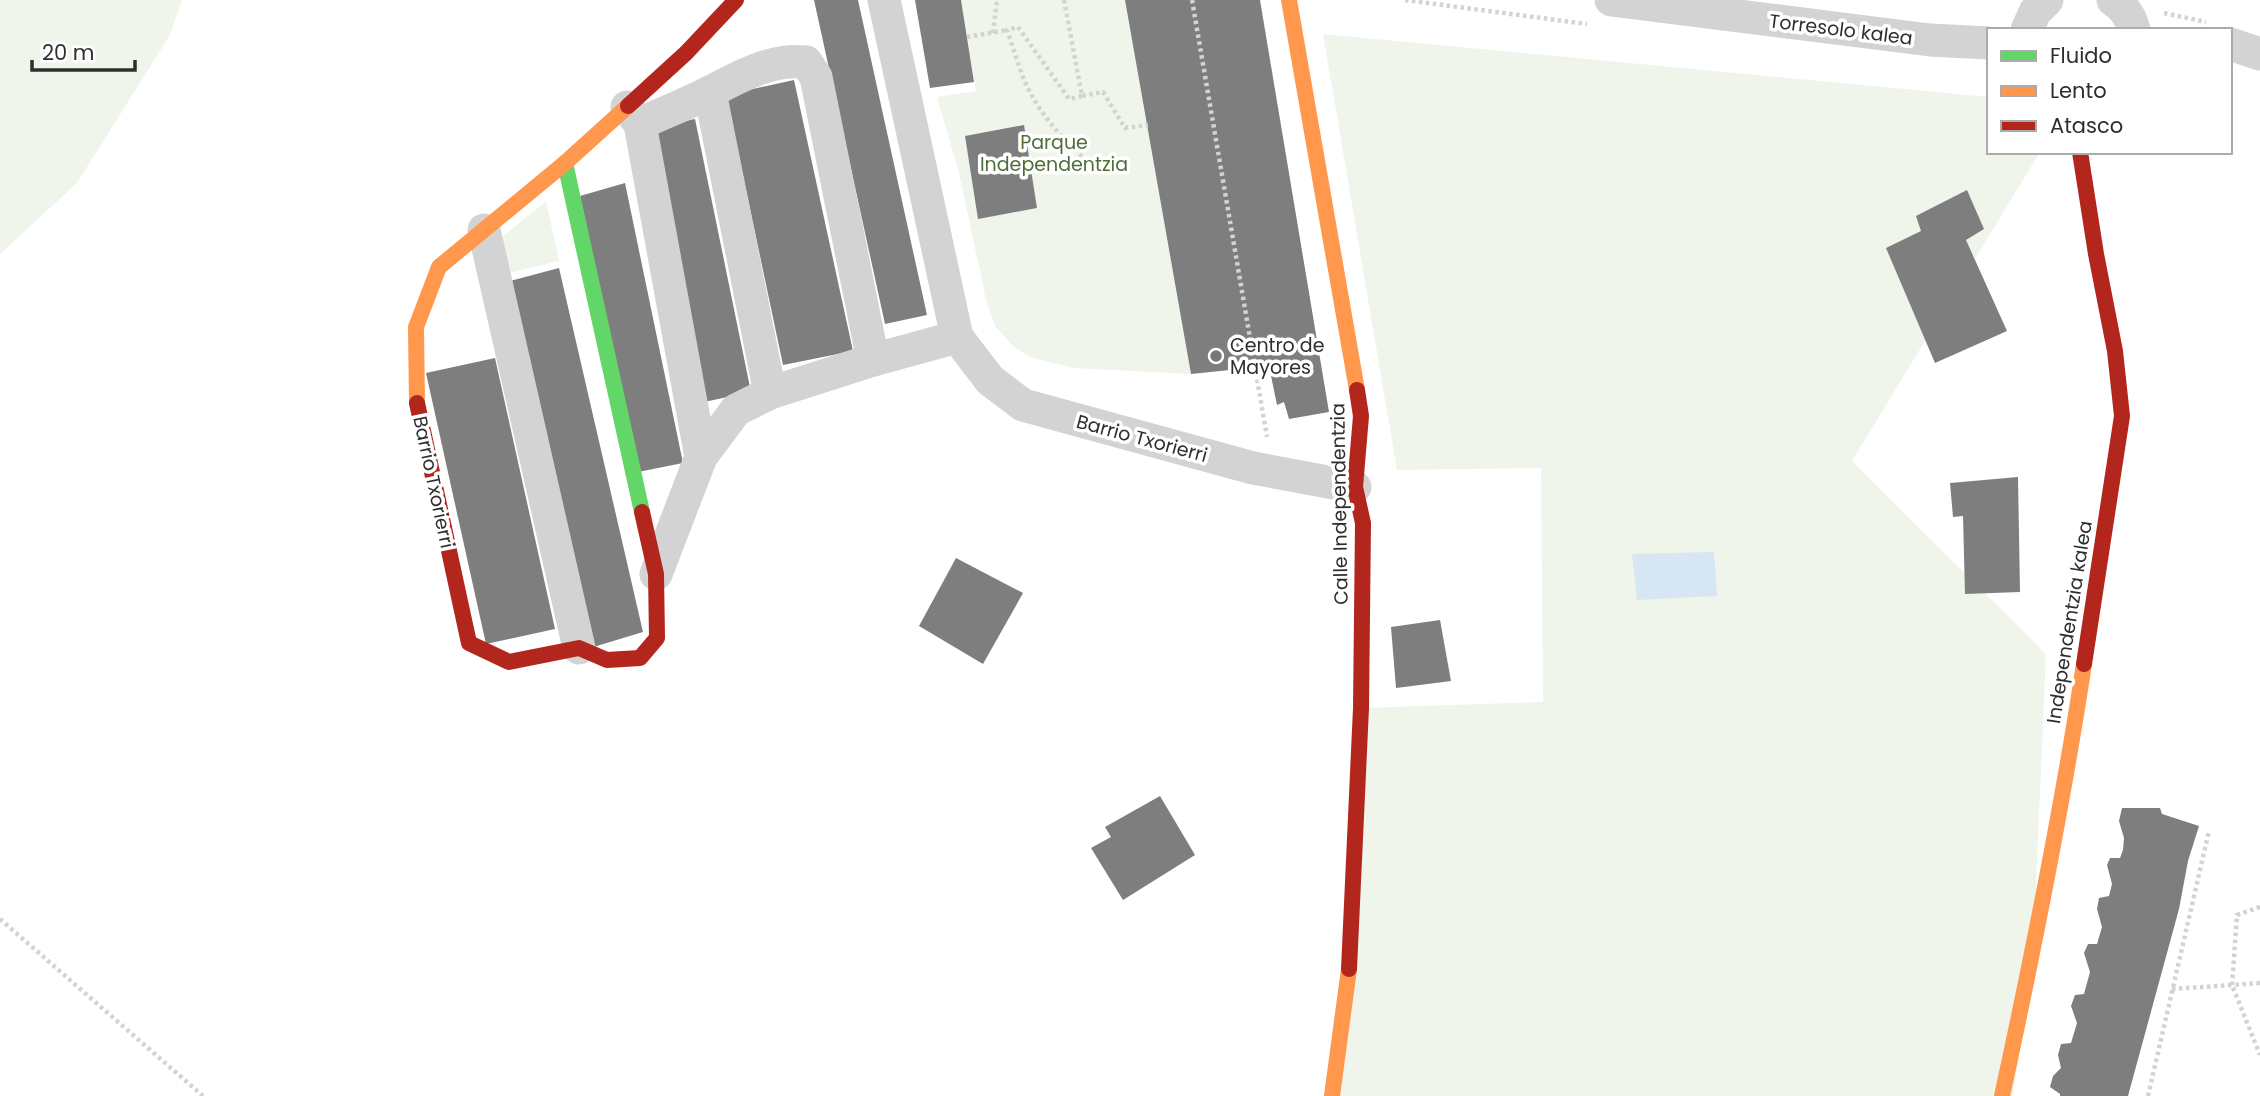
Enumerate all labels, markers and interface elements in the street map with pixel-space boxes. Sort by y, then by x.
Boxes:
street label: Torresolo kalea [1768,7,1914,52]
scale bar [32,28,135,72]
legend [1987,28,2232,154]
text: 20 m [42,38,95,67]
text: Fluido [2050,41,2112,70]
text: Lento [2050,76,2107,105]
text: Atasco [2050,111,2123,140]
park label: Parque Independentzia [980,129,1128,178]
place label: Centro de Mayores [1230,332,1324,381]
marker: Centro de Mayores [1208,348,1224,364]
street label: Calle Independentzia [1324,403,1355,605]
street label: Barrio Txorierri [1073,408,1210,469]
street label: Barrio Txorierri [406,414,461,551]
street label: Independentzia kalea [2040,519,2099,725]

